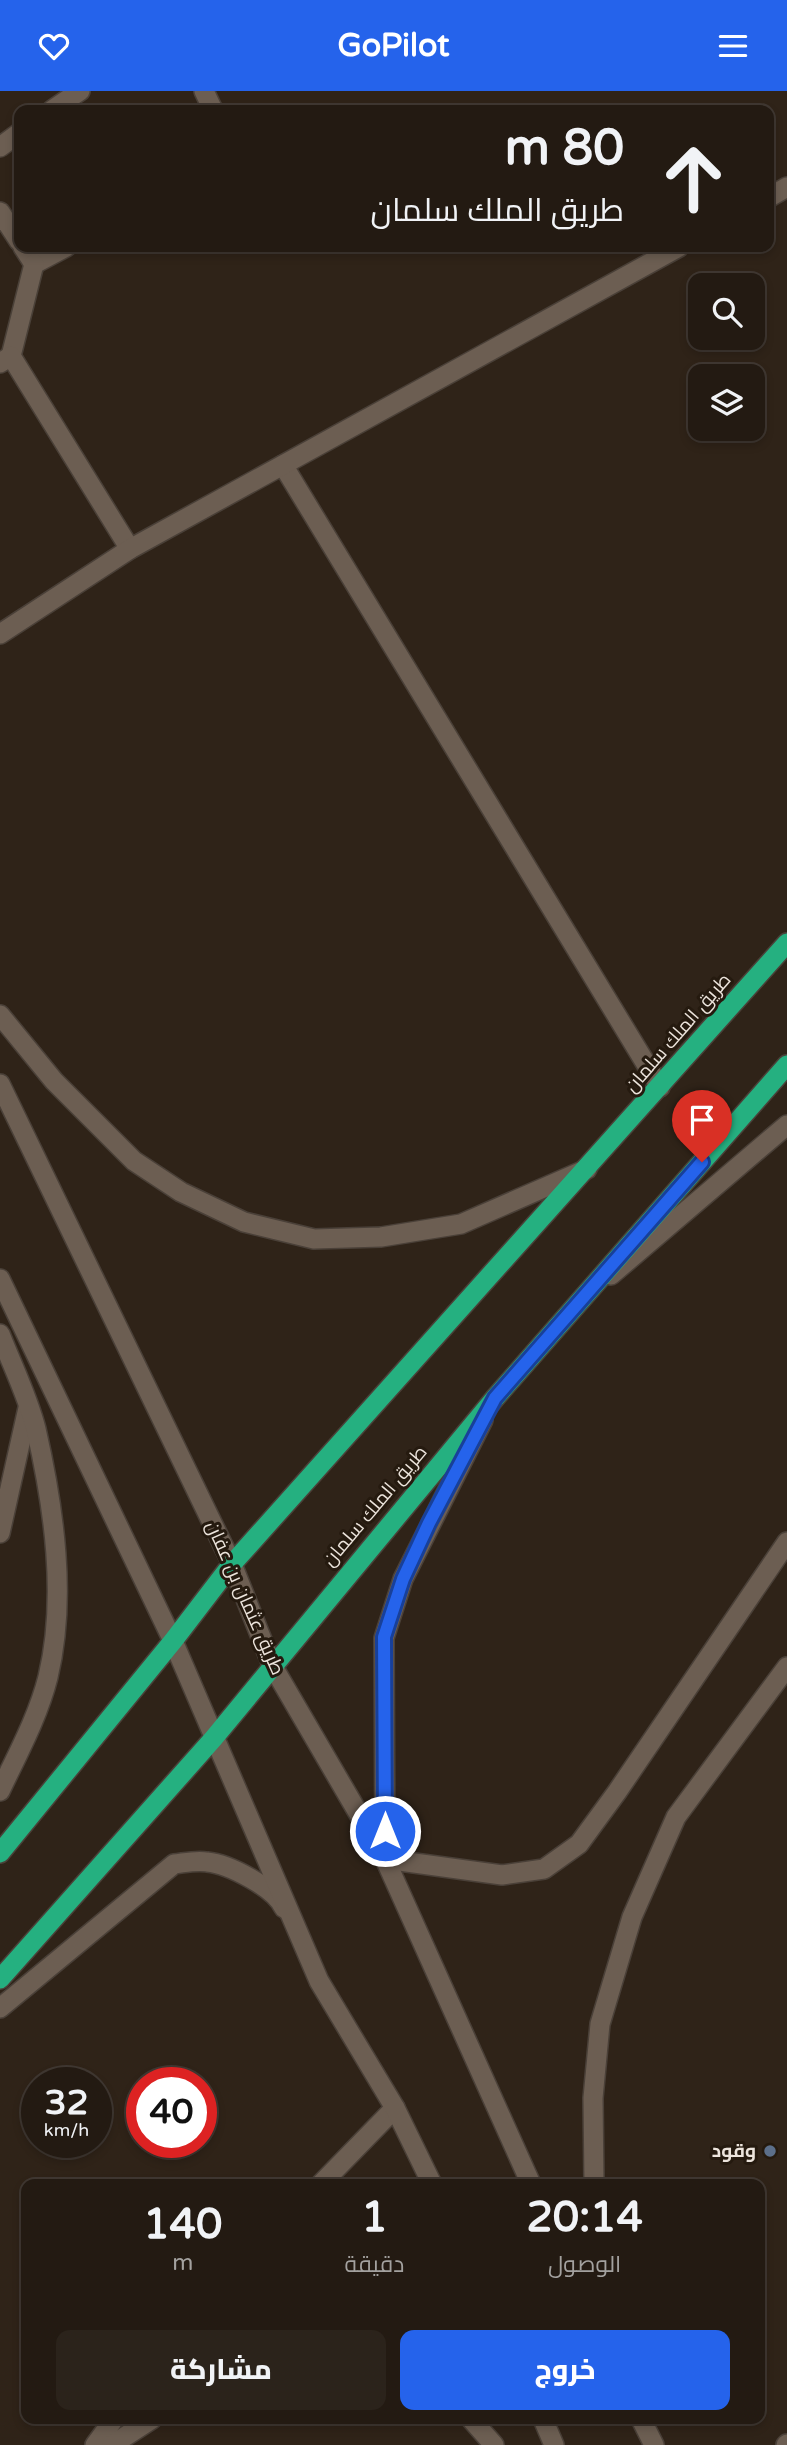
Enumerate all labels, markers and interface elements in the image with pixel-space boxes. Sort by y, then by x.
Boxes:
icon: heart [35,27,73,65]
text: GoPilot [338,27,449,65]
icon: menu [714,27,752,65]
text: 80 m [505,119,624,178]
icon: ahead [648,133,739,224]
text: طريق الملك سلمان [371,192,624,230]
map controls [688,273,765,441]
button: search [688,273,765,350]
button: layers [688,364,765,441]
street label: طريق الملك سلمان [620,969,736,1098]
pin [672,1090,732,1162]
icon: arrive [683,1101,721,1139]
street label: طريق الملك سلمان [318,1441,433,1571]
street label: طريق عثمان بن عفان [200,1518,289,1679]
position arrow [348,1794,422,1868]
speed limit sign: 40 [126,2067,217,2158]
text: 32 [45,2082,88,2124]
text: km/h [44,2119,89,2141]
place label: وقود [712,2140,756,2162]
marker: وقود [762,2143,778,2159]
text: 1 [361,2192,388,2243]
text: 20:14 [526,2192,643,2243]
text: 140 [143,2199,222,2250]
text: m [172,2249,193,2277]
text: دقيقة [344,2251,404,2279]
text: الوصول [548,2251,621,2279]
button: مشاركة [56,2330,386,2410]
button: خروج [400,2330,730,2410]

